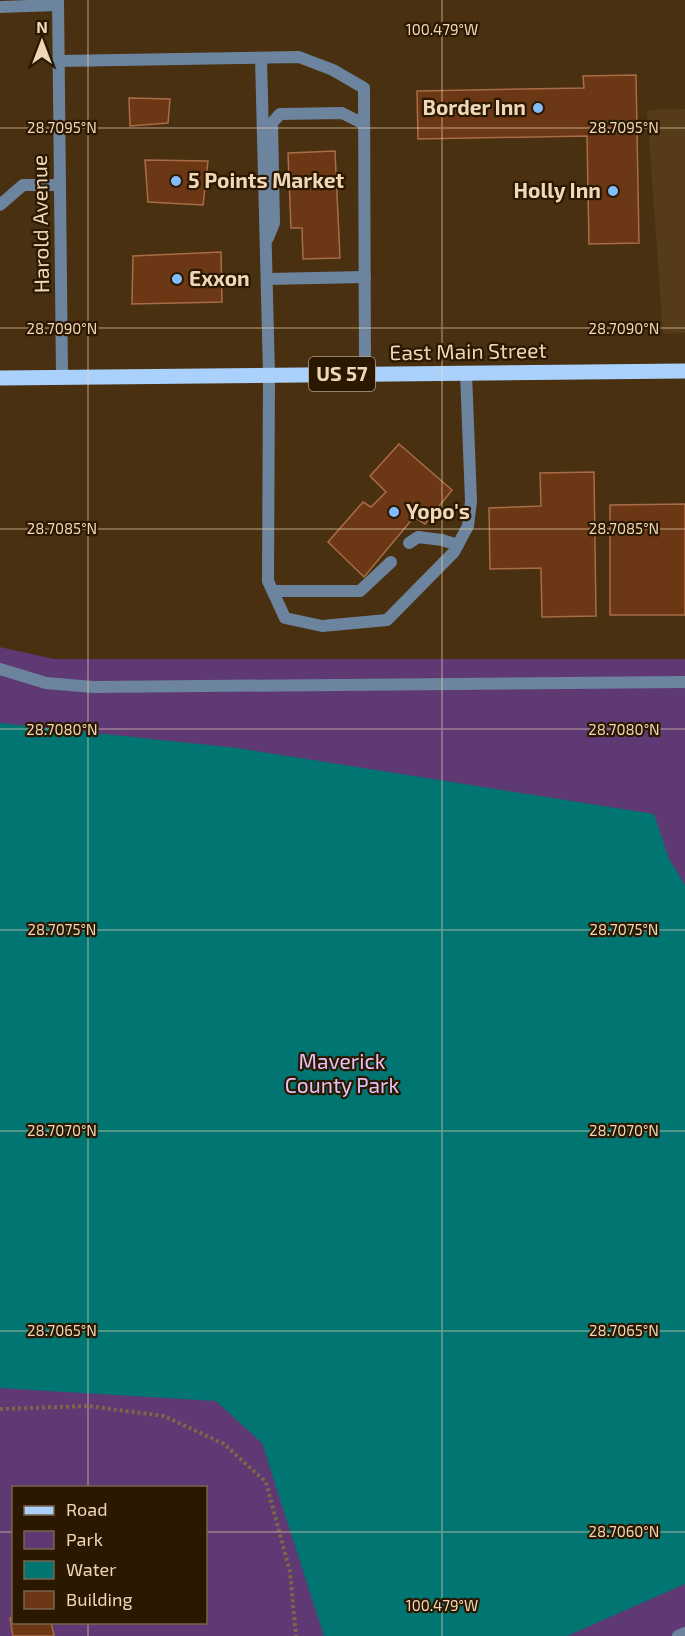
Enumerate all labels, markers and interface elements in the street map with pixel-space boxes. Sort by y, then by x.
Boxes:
north arrow [12,12,72,72]
text: N [36,17,48,36]
text: 100.479°W [406,20,478,38]
place label: Border Inn [422,94,526,119]
marker: Border Inn [531,101,545,115]
text: 28.7095°N [27,118,97,136]
text: 28.7095°N [589,118,659,136]
street label: Harold Avenue [26,155,53,293]
place label: 5 Points Market [188,167,344,192]
marker: 5 Points Market [169,174,183,188]
place label: Holly Inn [514,177,601,203]
marker: Holly Inn [606,184,620,198]
place label: Exxon [189,265,250,290]
marker: Exxon [170,272,184,286]
text: 28.7090°N [27,319,97,337]
text: 28.7090°N [589,319,659,337]
street label: East Main Street [389,337,547,364]
road number: US 57 [309,357,375,391]
place label: Yopo's [406,498,470,523]
marker: Yopo's [387,505,401,519]
text: 28.7085°N [27,519,97,537]
text: 28.7085°N [589,519,659,537]
text: 28.7080°N [26,720,98,738]
text: 28.7080°N [588,720,660,738]
text: 28.7075°N [28,920,96,938]
text: 28.7075°N [590,920,658,938]
park label: Maverick County Park [285,1048,399,1097]
text: 28.7070°N [27,1121,97,1139]
text: 28.7070°N [589,1121,659,1139]
text: 28.7065°N [27,1321,97,1339]
text: 28.7065°N [589,1321,659,1339]
legend [12,1486,207,1624]
text: Road [66,1498,107,1520]
text: 28.7060°N [589,1522,659,1540]
text: Park [66,1528,103,1550]
text: Water [66,1558,116,1580]
text: Building [66,1588,133,1610]
text: 100.479°W [406,1596,478,1614]

